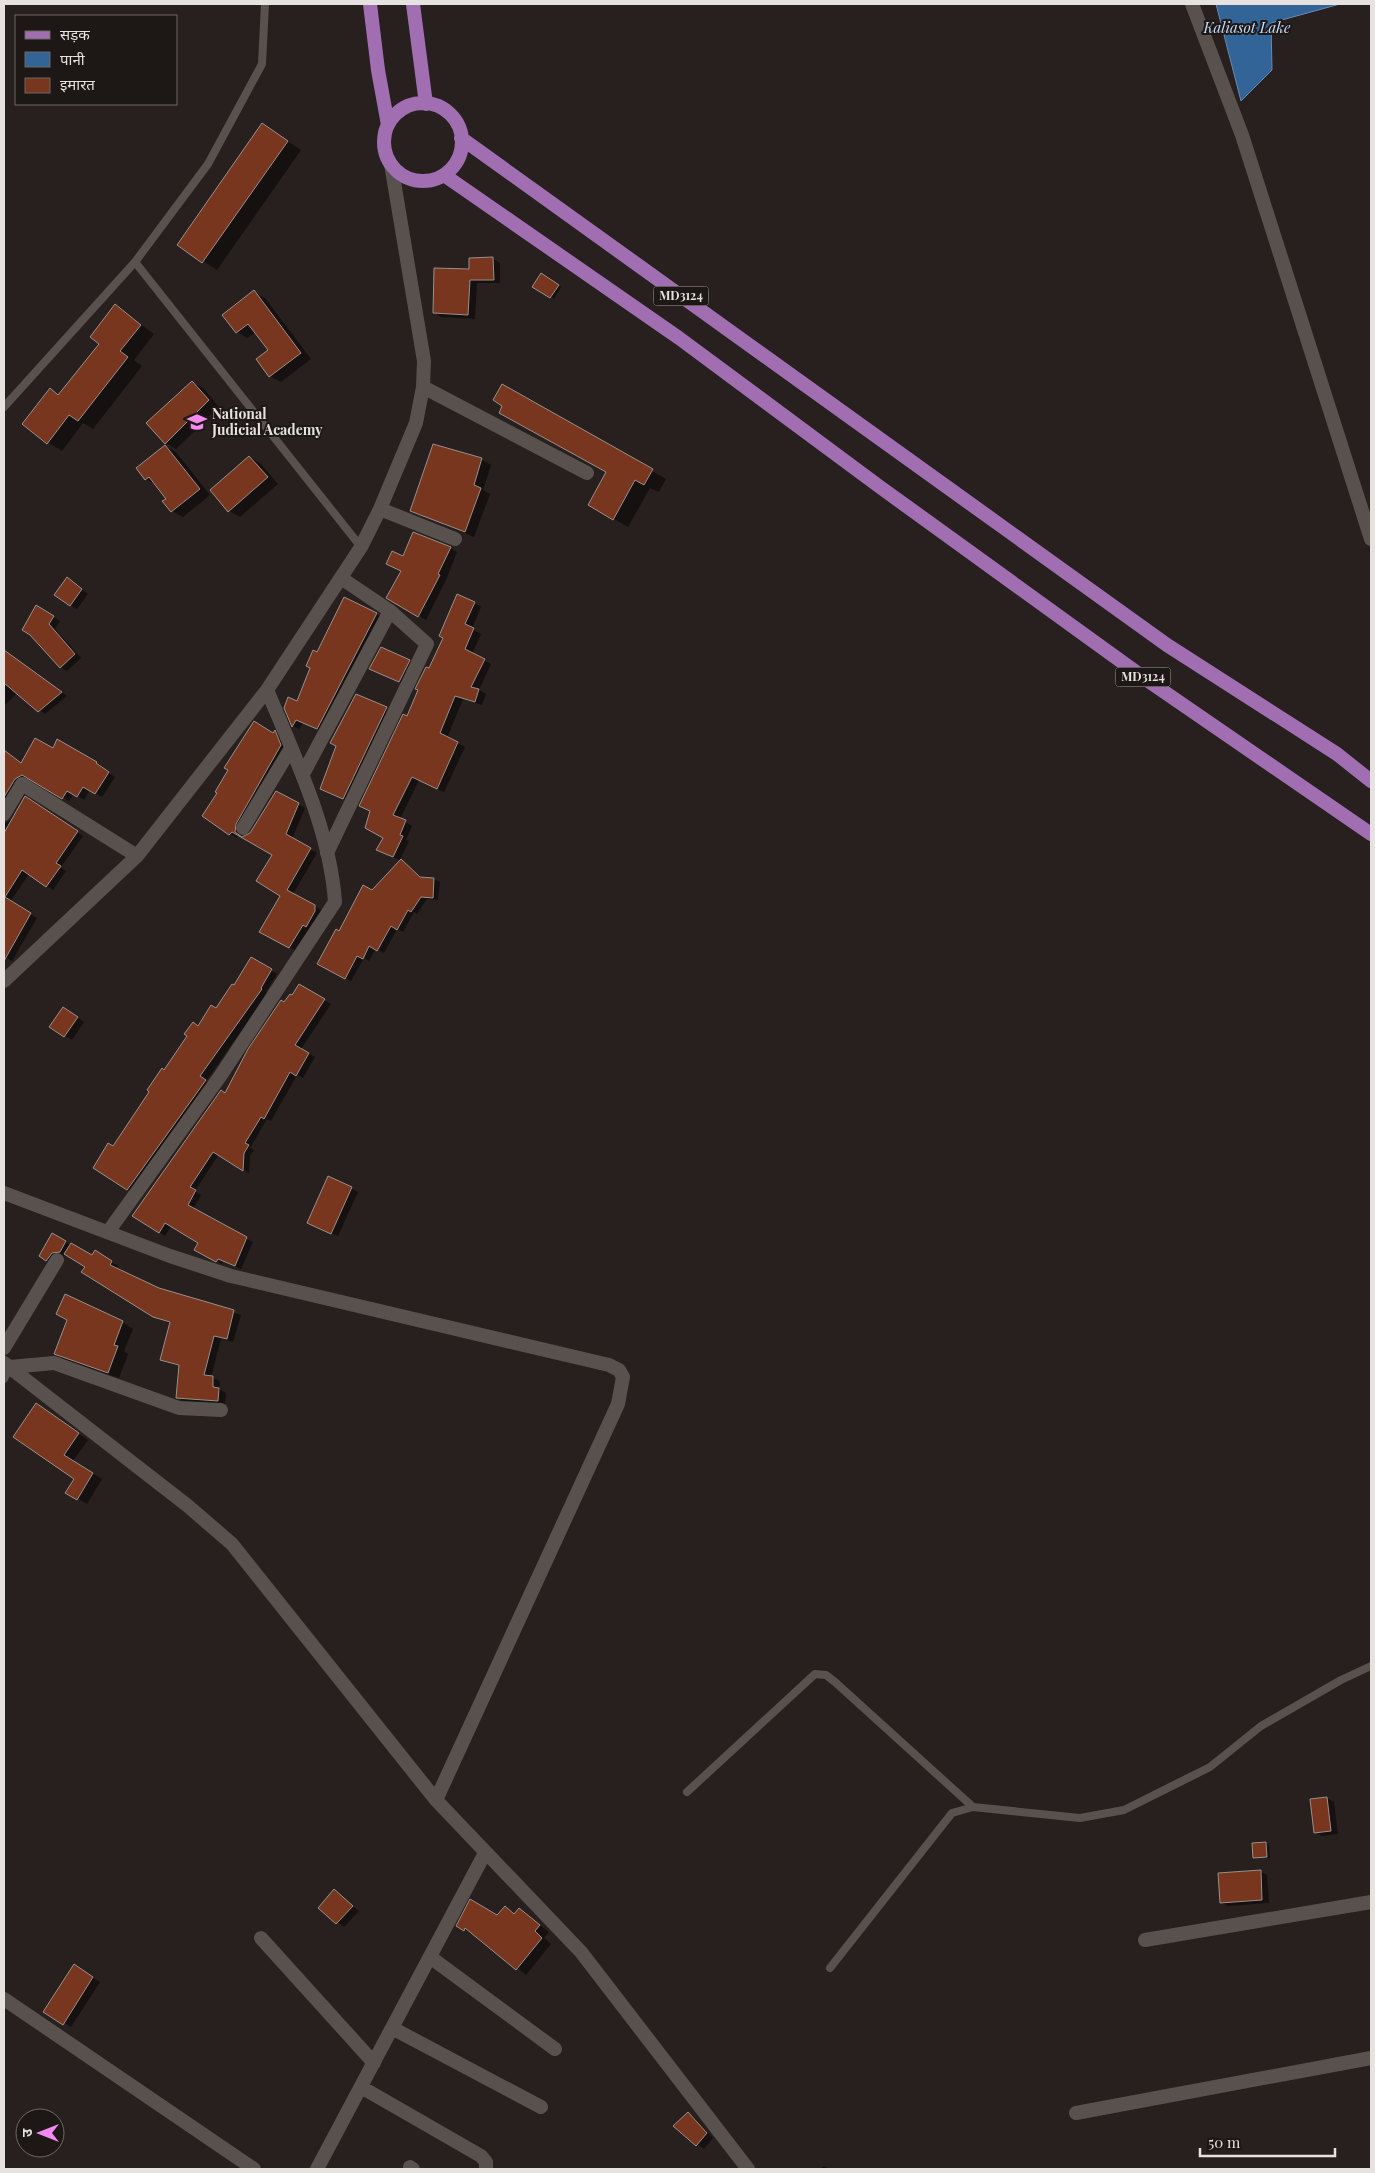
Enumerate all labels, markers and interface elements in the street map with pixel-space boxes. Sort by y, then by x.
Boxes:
legend [15,15,178,105]
water label: Kaliasot Lake [1203,17,1291,37]
text: सड़क [60,24,90,44]
text: पानी [60,49,86,69]
text: इमारत [60,74,95,94]
road number: MD3124 [654,286,708,306]
place label: National Judicial Academy [211,404,323,439]
school or university icon: National Judicial Academy [186,411,208,433]
road number: MD3124 [1116,668,1170,686]
north arrow [15,2108,65,2158]
scale bar [1200,2126,1335,2158]
text: उ [17,2128,36,2137]
text: 50 m [1208,2132,1241,2152]

